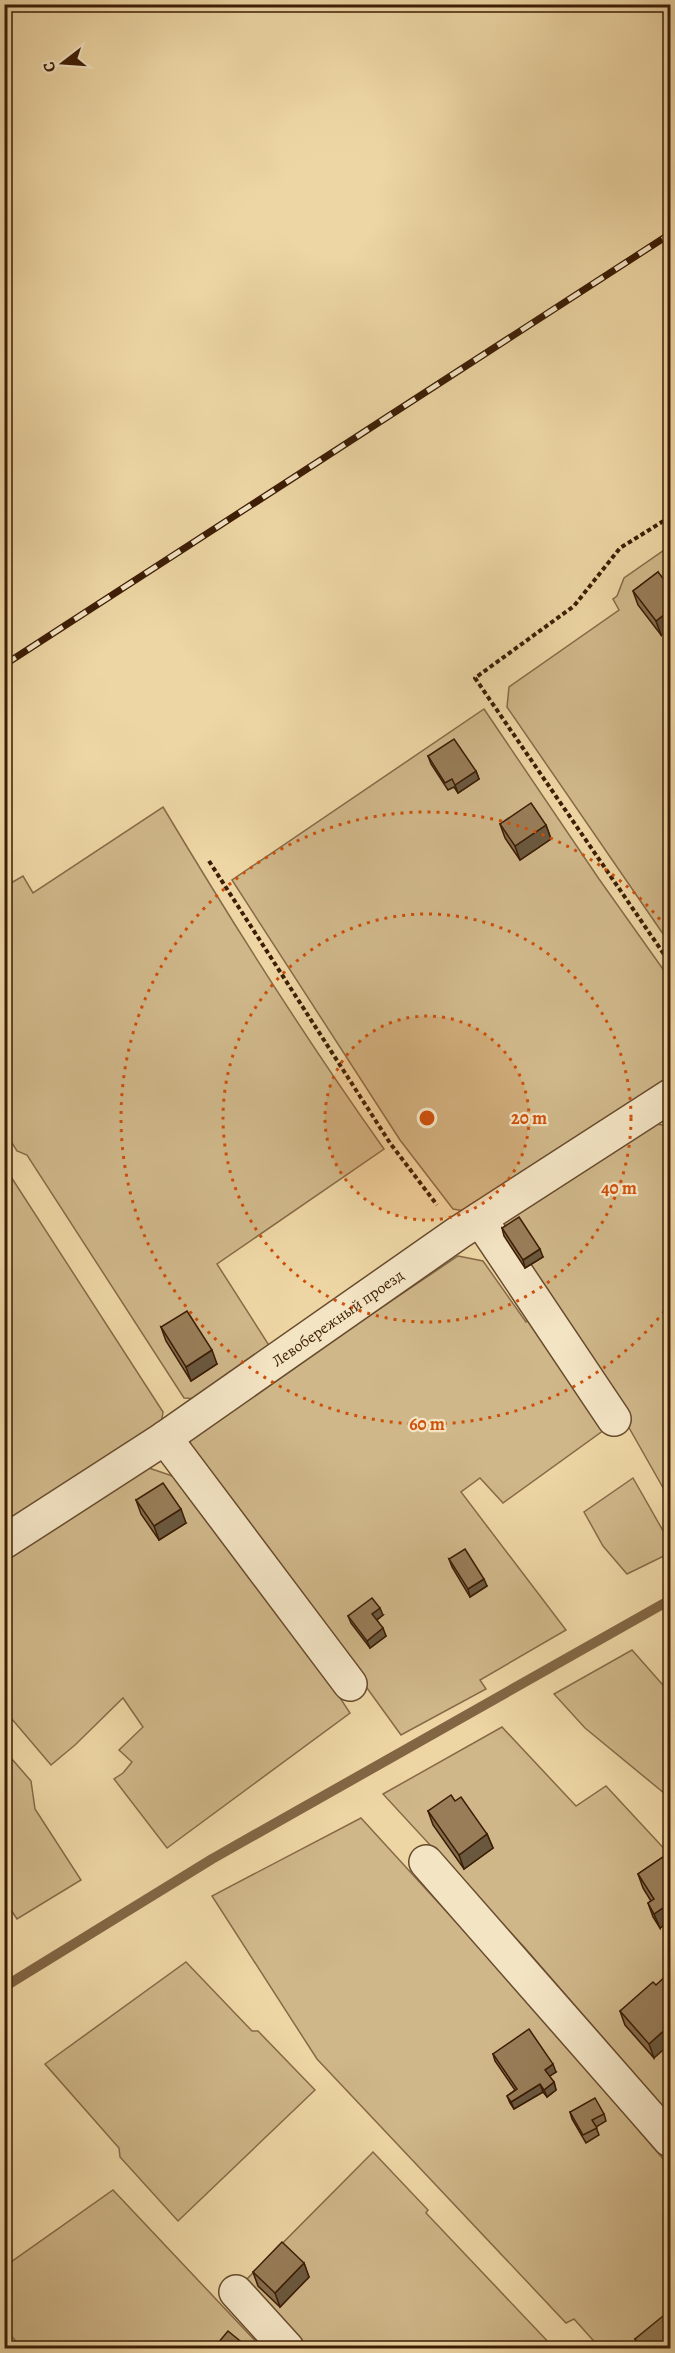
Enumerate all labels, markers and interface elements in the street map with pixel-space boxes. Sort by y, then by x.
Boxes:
north arrow [33,33,93,93]
text: С [38,59,62,75]
text: 20 m [511,1106,547,1130]
centre of rings [417,1108,437,1128]
text: 40 m [601,1176,637,1200]
street label: Левобережный проезд [267,1264,408,1372]
text: 60 m [409,1412,445,1436]

